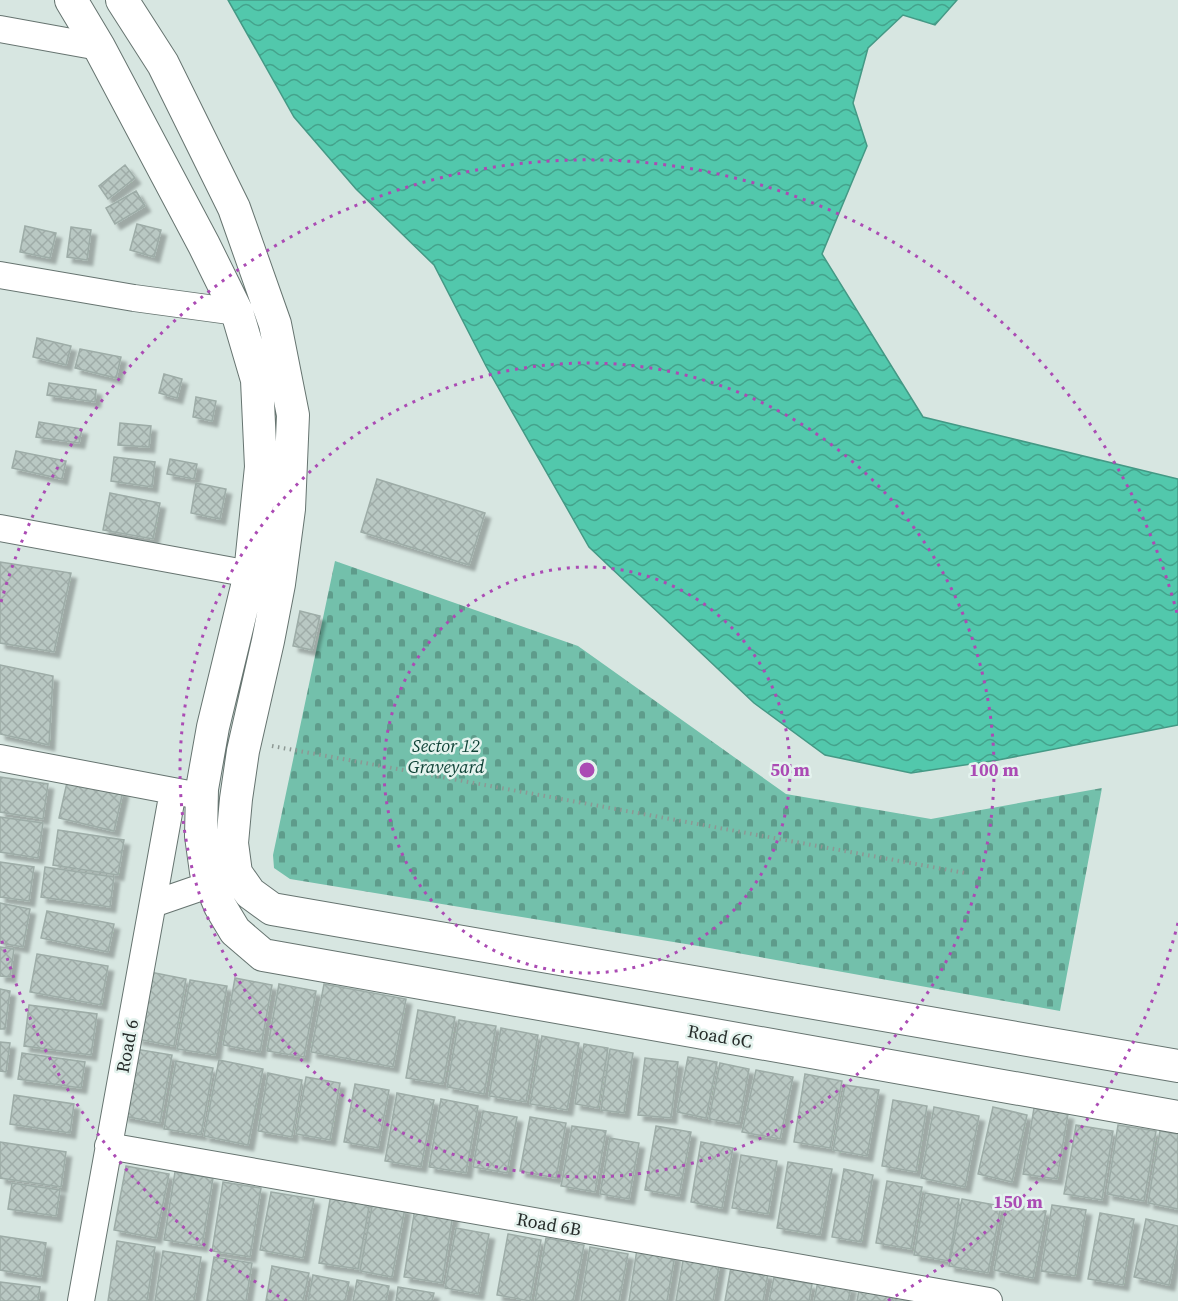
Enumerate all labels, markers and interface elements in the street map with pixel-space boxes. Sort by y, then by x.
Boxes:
park label: Sector 12 Graveyard [408,733,485,779]
text: 50 m [770,757,810,782]
text: 100 m [969,757,1019,782]
centre of rings [577,760,597,780]
street label: Road 6 [110,1017,144,1075]
street label: Road 6C [686,1018,754,1054]
text: 150 m [993,1189,1043,1214]
street label: Road 6B [515,1206,583,1242]

